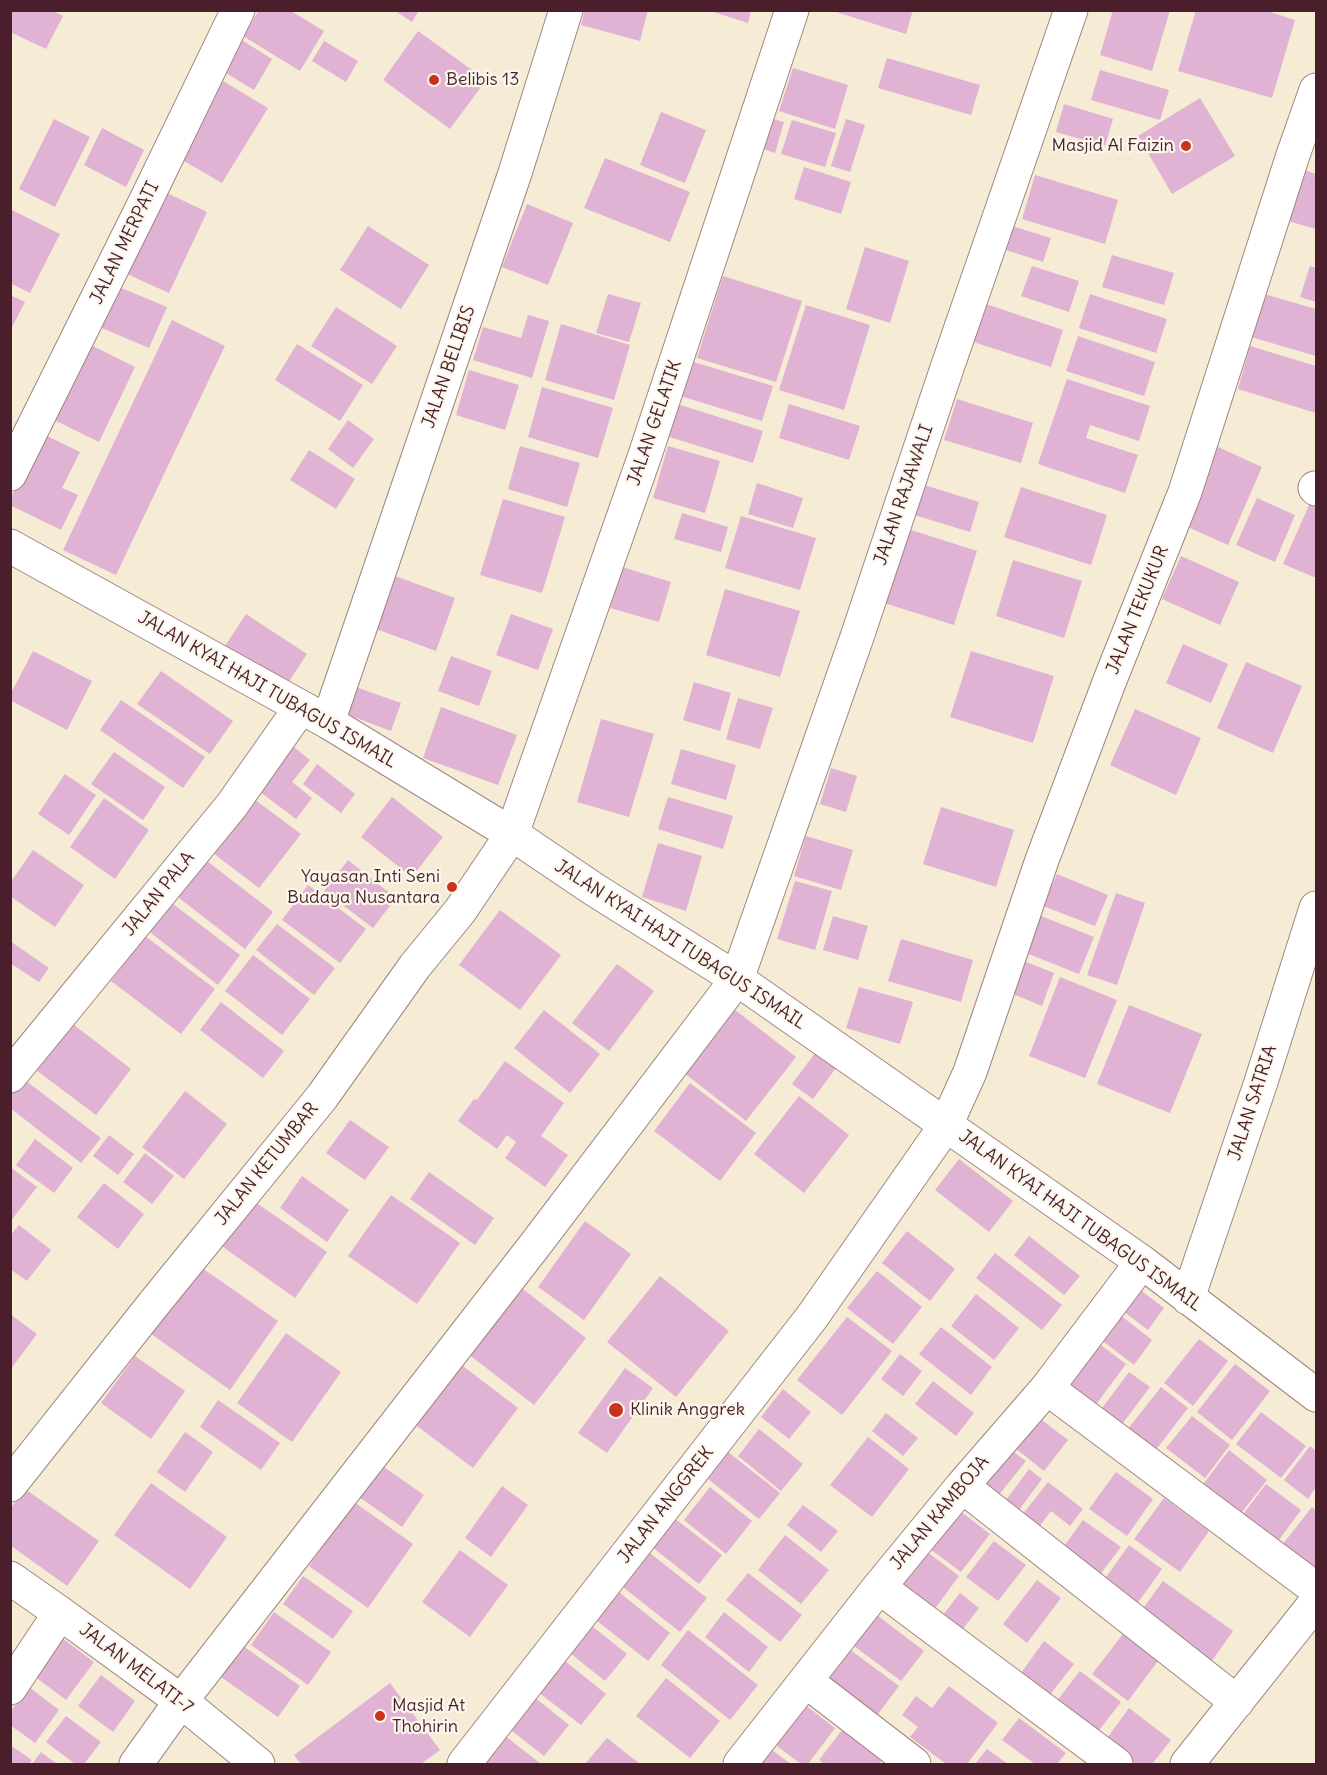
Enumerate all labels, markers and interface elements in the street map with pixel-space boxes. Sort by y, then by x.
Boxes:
place label: Belibis 13 [446,69,519,91]
marker: Belibis 13 [427,73,441,87]
place label: Masjid Al Faizin [1052,135,1174,157]
marker: Masjid Al Faizin [1179,139,1193,153]
street label: JALAN MERPATI [86,178,164,308]
street label: JALAN BELIBIS [418,303,480,431]
street label: JALAN GELATIK [623,357,687,489]
street label: JALAN RAJAWALI [870,422,938,568]
street label: JALAN TEKUKUR [1102,542,1174,678]
street label: JALAN KYAI HAJI TUBAGUS ISMAIL [134,607,400,773]
street label: JALAN PALA [118,848,200,940]
street label: JALAN KYAI HAJI TUBAGUS ISMAIL [550,856,810,1034]
place label: Yayasan Inti Seni Budaya Nusantara [287,866,440,908]
marker: Yayasan Inti Seni Budaya Nusantara [445,880,459,894]
street label: JALAN SATRIA [1224,1043,1282,1163]
street label: JALAN KETUMBAR [211,1098,323,1230]
street label: JALAN KYAI HAJI TUBAGUS ISMAIL [954,1126,1206,1316]
place label: Klinik Anggrek [630,1399,745,1421]
marker: Klinik Anggrek [607,1401,625,1419]
street label: JALAN ANGGREK [614,1442,718,1568]
street label: JALAN KAMBOJA [886,1452,994,1574]
street label: JALAN MELATI-7 [75,1619,197,1719]
place label: Masjid At Thohirin [392,1695,465,1738]
marker: Masjid At Thohirin [373,1709,387,1723]

